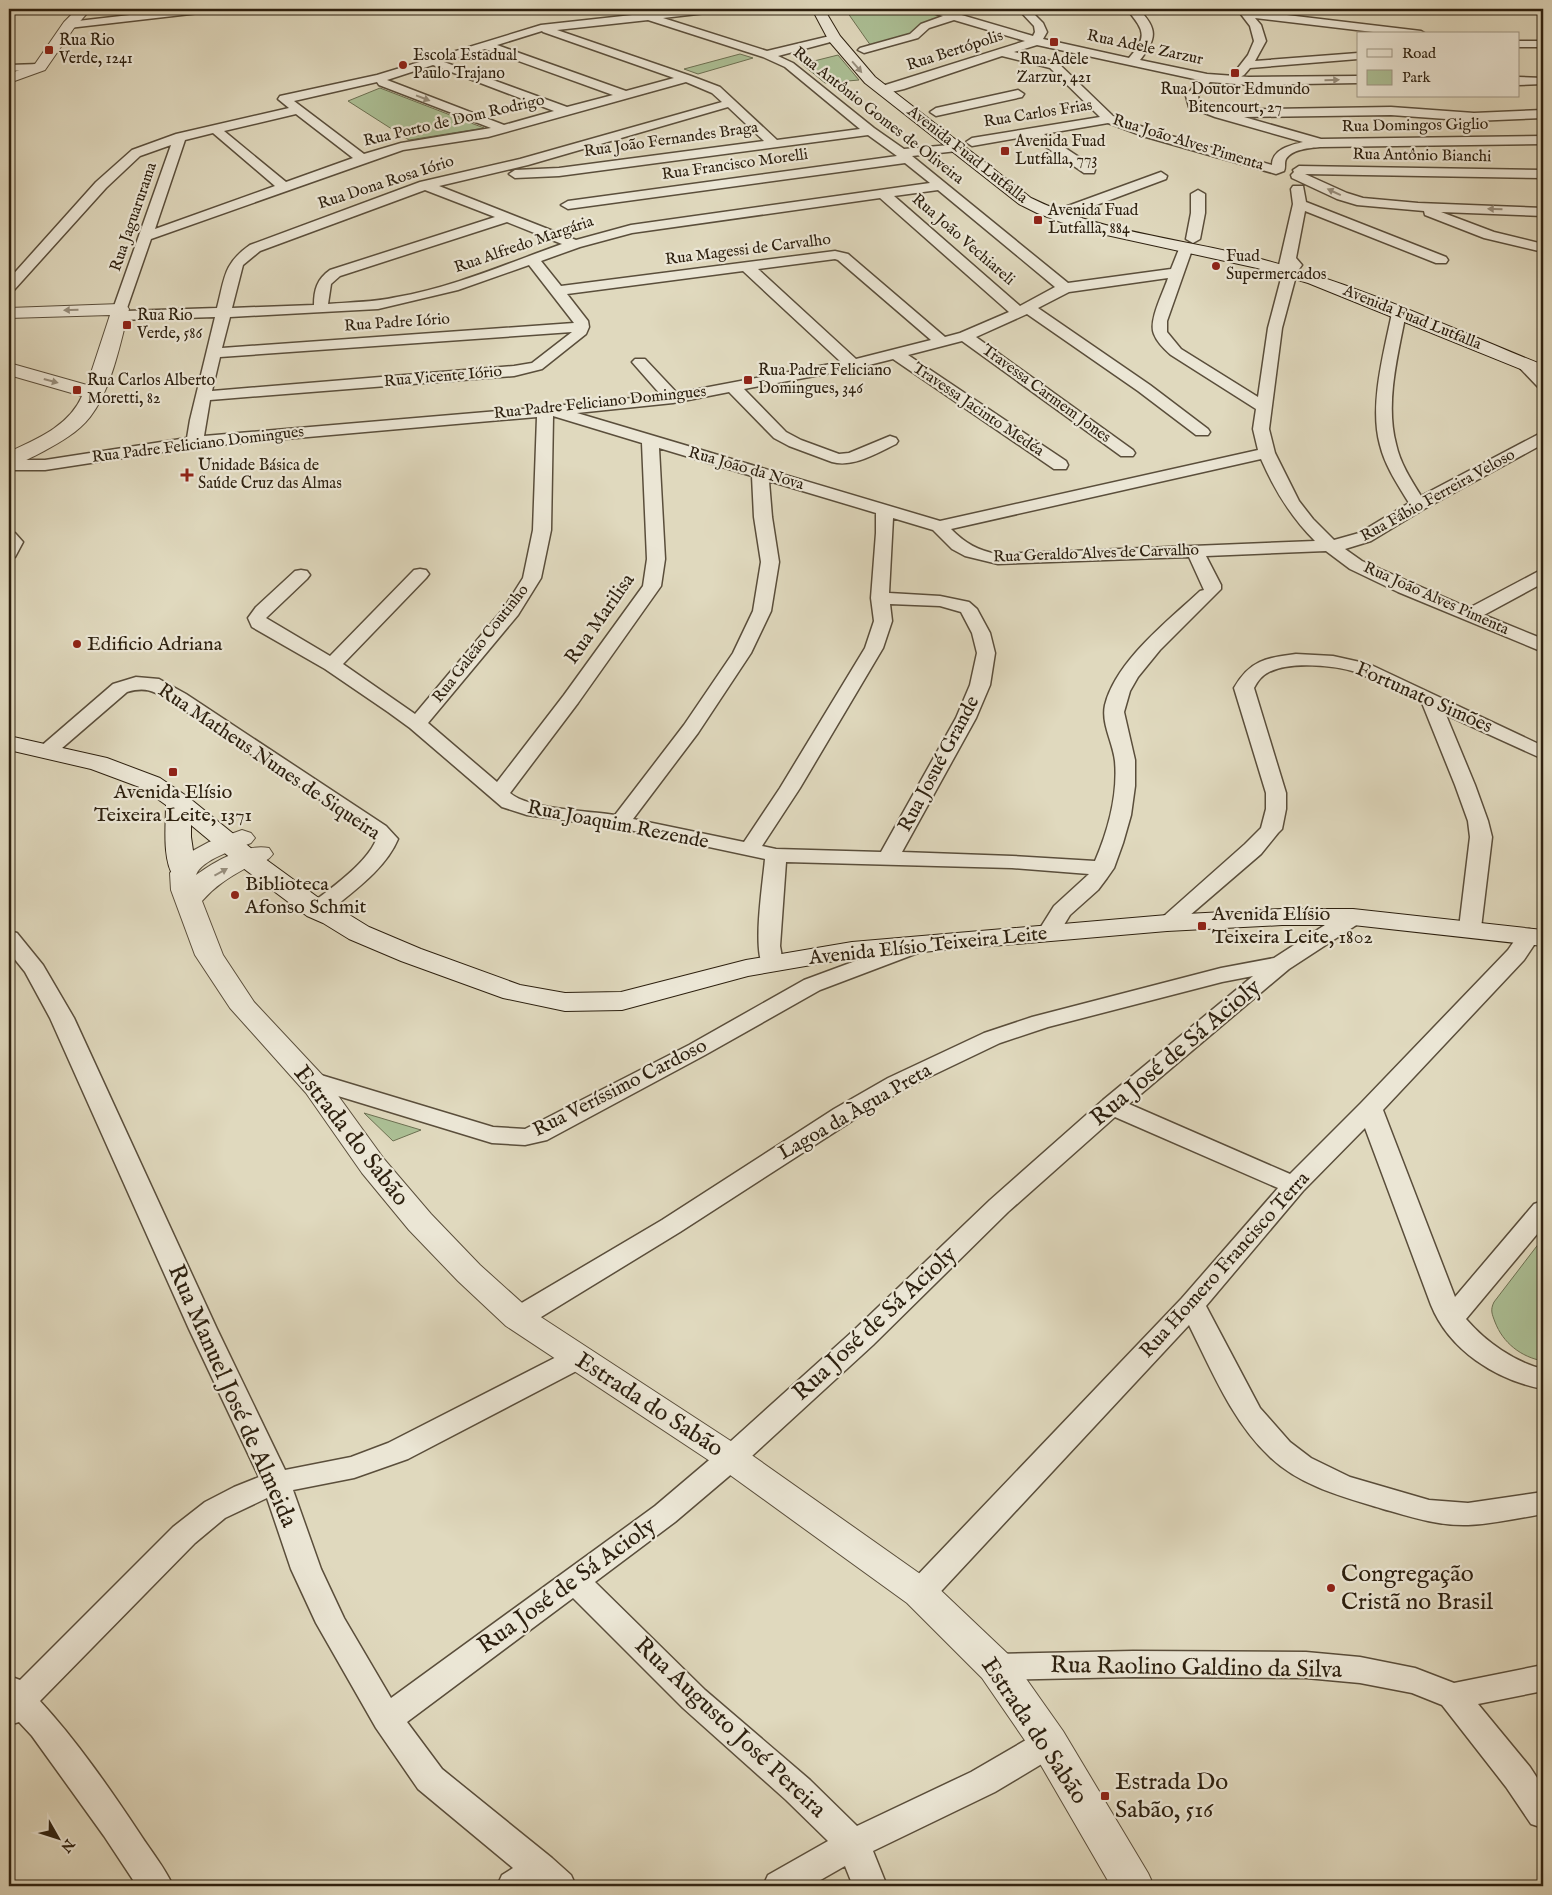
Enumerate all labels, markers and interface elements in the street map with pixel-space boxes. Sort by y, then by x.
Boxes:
street label: Rua Bertópolis [904,26,1006,76]
street label: Rua Adele Zarzur [1085,26,1205,70]
place label: Rua Rio Verde, 1241 [58,31,133,69]
legend [1357,32,1520,98]
marker: Rua Adele Zarzur, 421 [1048,36,1060,48]
street label: Rua Antônio Gomes de Oliveira [788,43,968,189]
marker: Rua Rio Verde, 1241 [43,44,55,56]
text: Road [1402,44,1437,63]
place label: Escola Estadual Paulo Trajano [413,46,518,84]
place label: Rua Adele Zarzur, 421 [1017,50,1091,88]
marker: Escola Estadual Paulo Trajano [397,59,409,71]
one-way arrow [852,60,863,73]
marker: Rua Doutor Edmundo Bitencourt, 27 [1229,67,1241,79]
text: Park [1402,68,1432,87]
one-way arrow [1324,76,1340,84]
place label: Rua Doutor Edmundo Bitencourt, 27 [1160,80,1310,118]
street label: Rua Porto de Dom Rodrigo [362,90,547,152]
one-way arrow [416,94,431,102]
street label: Rua Carlos Frias [982,95,1094,132]
street label: Avenida Fuad Lutfalla [902,101,1031,208]
street label: Rua João Alves Pimenta [1110,110,1266,176]
street label: Rua Domingos Giglio [1341,115,1489,137]
street label: Rua João Fernandes Braga [583,118,759,162]
place label: Avenida Fuad Lutfalla, 773 [1014,132,1106,170]
street label: Rua Francisco Morelli [661,145,809,185]
marker: Avenida Fuad Lutfalla, 773 [999,145,1011,157]
street label: Rua Antônio Bianchi [1352,145,1492,167]
street label: Rua Dona Rosa Iório [315,151,457,214]
street label: Rua Jaguarurama [106,160,162,274]
one-way arrow [1327,188,1341,196]
street label: Rua João Vechiareli [907,190,1019,290]
place label: Avenida Fuad Lutfalla, 884 [1047,201,1139,239]
one-way arrow [1486,204,1502,212]
street label: Rua Alfredo Margária [452,212,596,278]
marker: Avenida Fuad Lutfalla, 884 [1032,214,1044,226]
street label: Rua Magessi de Carvalho [664,230,832,270]
place label: Fuad Supermercados [1226,247,1327,285]
marker: Fuad Supermercados [1210,260,1222,272]
street label: Avenida Fuad Lutfalla [1339,281,1484,355]
place label: Rua Rio Verde, 586 [136,306,203,344]
one-way arrow [63,307,79,315]
street label: Rua Padre Iório [343,309,451,337]
marker: Rua Rio Verde, 586 [121,319,133,331]
street label: Travessa Carmem Jones [977,340,1115,448]
street label: Travessa Jacinto Medéa [908,359,1048,461]
place label: Rua Padre Feliciano Domingues, 346 [758,361,892,399]
street label: Rua Vicente Iório [383,362,503,392]
place label: Rua Carlos Alberto Moretti, 82 [87,371,215,409]
marker: Rua Padre Feliciano Domingues, 346 [742,374,754,386]
one-way arrow [43,377,58,385]
street label: Rua Padre Feliciano Domingues [493,382,708,424]
marker: Rua Carlos Alberto Moretti, 82 [71,384,83,396]
street label: Rua Padre Feliciano Domingues [91,422,305,468]
street label: Rua João da Nova [686,443,806,495]
street label: Rua Fábio Ferreira Veloso [1357,445,1519,547]
place label: Unidade Básica de Saúde Cruz das Almas [198,456,342,494]
marker: Unidade Básica de Saúde Cruz das Almas [180,468,194,482]
street label: Rua Geraldo Alves de Carvalho [993,540,1200,568]
street label: Rua João Alves Pimenta [1360,558,1512,640]
street label: Rua Marilisa [560,568,641,669]
street label: Rua Galeão Coutinho [429,581,534,707]
place label: Edificio Adriana [87,632,223,657]
marker: Edificio Adriana [71,638,83,650]
street label: Fortunato Simões [1352,657,1496,739]
street label: Rua Matheus Nunes de Siqueira [153,678,385,846]
street label: Rua Josué Grande [893,692,985,836]
marker: Avenida Elísio Teixeira Leite, 1371 [167,766,179,778]
place label: Avenida Elísio Teixeira Leite, 1371 [94,780,252,828]
street label: Rua Joaquim Rezende [525,795,711,855]
one-way arrow [214,867,227,876]
place label: Biblioteca Afonso Schmit [244,872,366,920]
marker: Biblioteca Afonso Schmit [229,889,241,901]
place label: Avenida Elísio Teixeira Leite, 1802 [1211,902,1373,950]
marker: Avenida Elísio Teixeira Leite, 1802 [1196,920,1208,932]
street label: Avenida Elísio Teixeira Leite [807,921,1048,971]
street label: Rua José de Sá Acioly [1084,972,1268,1134]
street label: Rua Veríssimo Cardoso [529,1033,711,1143]
street label: Lagoa da Àgua Preta [774,1058,936,1166]
street label: Estrada do Sabão [286,1059,416,1213]
street label: Rua Homero Francisco Terra [1135,1166,1316,1363]
street label: Rua José de Sá Acioly [786,1240,964,1408]
street label: Rua Manuel José de Almeida [160,1260,304,1533]
street label: Estrada do Sabão [569,1346,729,1465]
street label: Rua José de Sá Acioly [471,1511,663,1661]
place label: Congregação Cristã no Brasil [1341,1559,1493,1618]
marker: Congregação Cristã no Brasil [1325,1582,1337,1594]
street label: Rua Augusto José Pereira [627,1631,833,1826]
street label: Rua Raolino Galdino da Silva [1050,1650,1343,1686]
street label: Estrada do Sabão [973,1652,1095,1810]
place label: Estrada Do Sabão, 516 [1115,1767,1228,1826]
marker: Estrada Do Sabão, 516 [1099,1790,1111,1802]
north arrow [32,1812,82,1862]
text: N [57,1834,79,1856]

